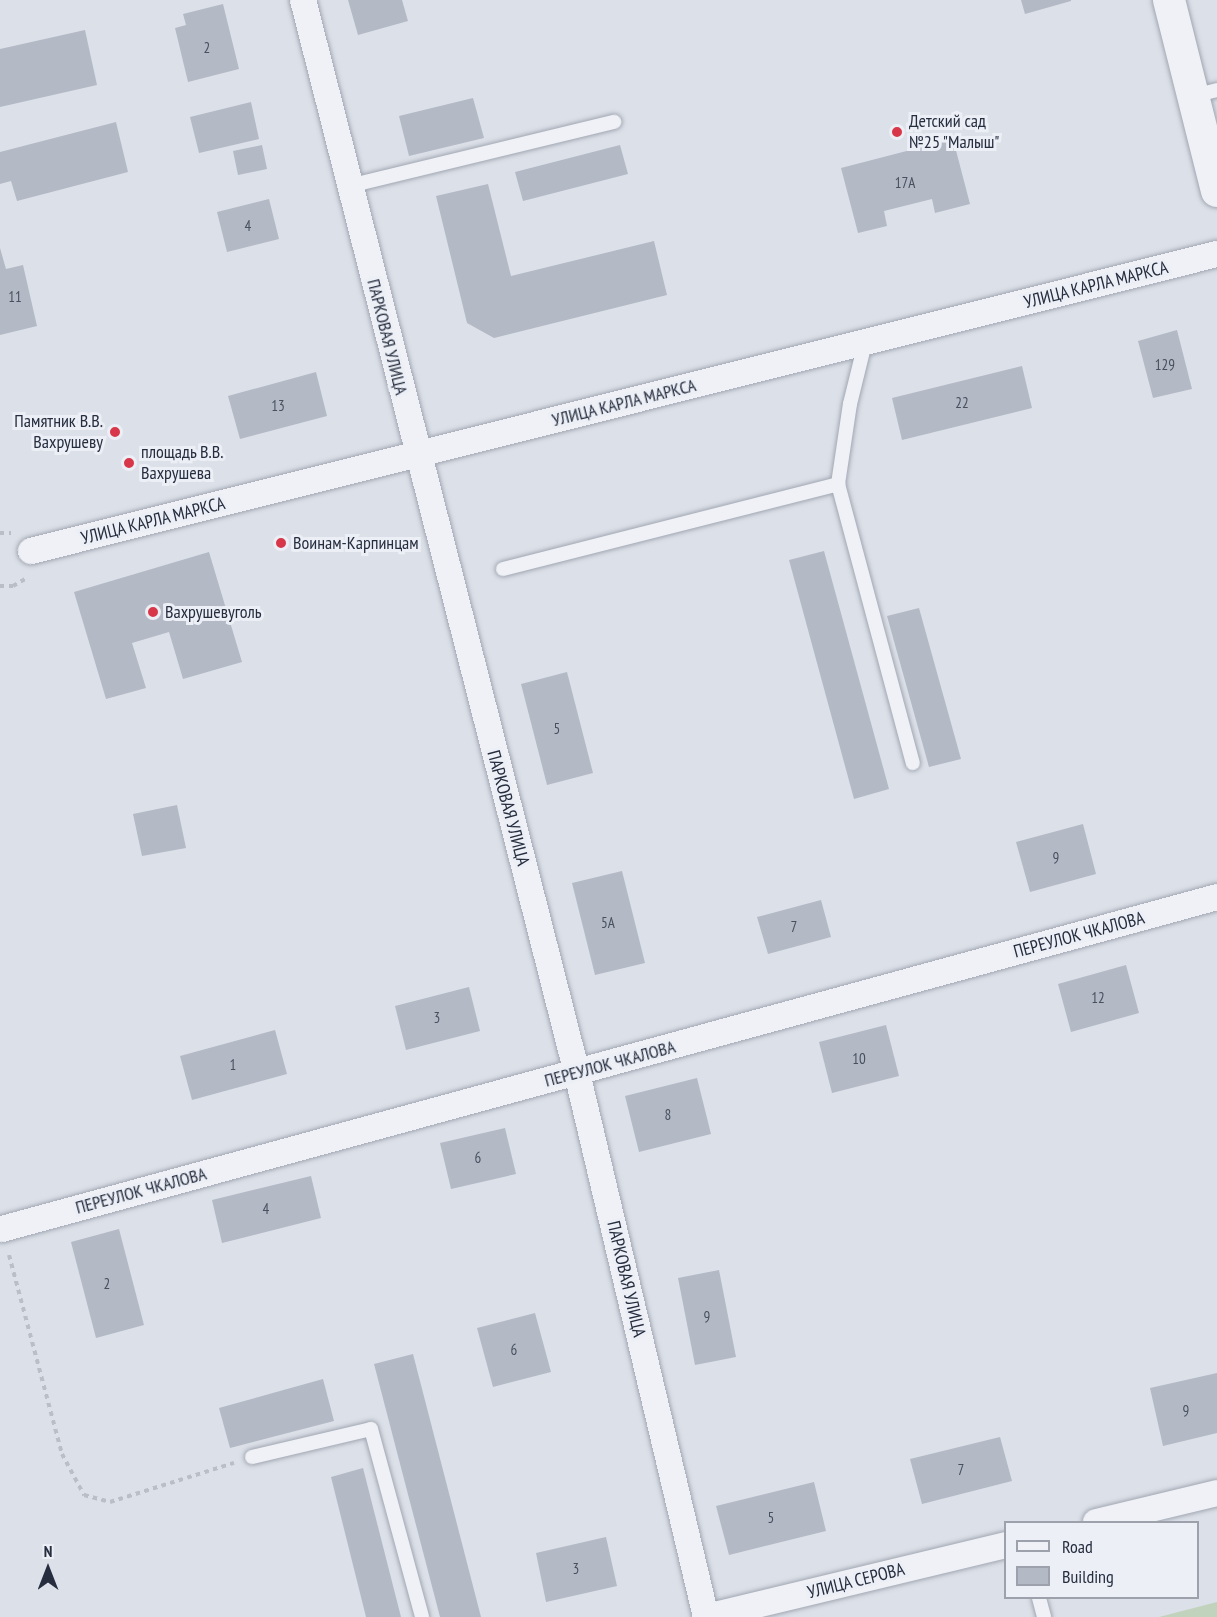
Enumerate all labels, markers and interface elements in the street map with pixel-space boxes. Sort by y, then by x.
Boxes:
house number: 2 [204,39,210,57]
place label: Детский сад №25 "Малыш" [909,111,1001,154]
marker: Детский сад №25 "Малыш" [890,125,904,139]
house number: 17А [895,174,915,192]
house number: 4 [245,217,251,235]
street label: УЛИЦА КАРЛА МАРКСА [1021,257,1171,313]
street label: ПАРКОВАЯ УЛИЦА [362,277,412,397]
house number: 11 [8,288,22,306]
house number: 129 [1155,356,1175,374]
street label: УЛИЦА КАРЛА МАРКСА [549,375,699,431]
house number: 22 [955,394,969,412]
house number: 13 [271,397,285,415]
place label: Памятник В.В. Вахрушеву [14,411,103,454]
marker: Памятник В.В. Вахрушеву [108,425,122,439]
place label: площадь В.В. Вахрушева [141,442,224,484]
marker: площадь В.В. Вахрушева [122,456,136,470]
street label: УЛИЦА КАРЛА МАРКСА [78,493,228,549]
place label: Воинам-Карпинцам [293,532,419,554]
marker: Воинам-Карпинцам [274,536,288,550]
place label: Вахрушевуголь [165,601,262,623]
marker: Вахрушевуголь [146,605,160,619]
house number: 5 [554,720,560,738]
street label: ПАРКОВАЯ УЛИЦА [482,748,534,868]
house number: 9 [1053,849,1059,867]
street label: ПЕРЕУЛОК ЧКАЛОВА [1011,907,1147,963]
house number: 5А [601,914,615,932]
house number: 7 [791,918,797,936]
house number: 12 [1091,989,1105,1007]
house number: 3 [434,1009,440,1027]
street label: ПЕРЕУЛОК ЧКАЛОВА [542,1036,678,1092]
house number: 10 [852,1050,866,1068]
house number: 1 [230,1056,236,1074]
house number: 8 [665,1106,671,1124]
house number: 6 [475,1149,481,1167]
street label: ПЕРЕУЛОК ЧКАЛОВА [73,1163,209,1219]
house number: 4 [263,1200,269,1218]
street label: ПАРКОВАЯ УЛИЦА [602,1219,650,1339]
house number: 2 [104,1275,110,1293]
house number: 9 [704,1308,710,1326]
house number: 6 [511,1341,517,1359]
house number: 9 [1183,1402,1189,1420]
house number: 7 [958,1461,964,1479]
house number: 5 [768,1509,774,1527]
legend [1004,1521,1199,1599]
text: Road [1062,1535,1093,1558]
north arrow [18,1539,78,1599]
text: N [44,1541,52,1561]
street label: УЛИЦА СЕРОВА [805,1558,907,1604]
house number: 3 [573,1560,579,1578]
text: Building [1062,1565,1114,1588]

